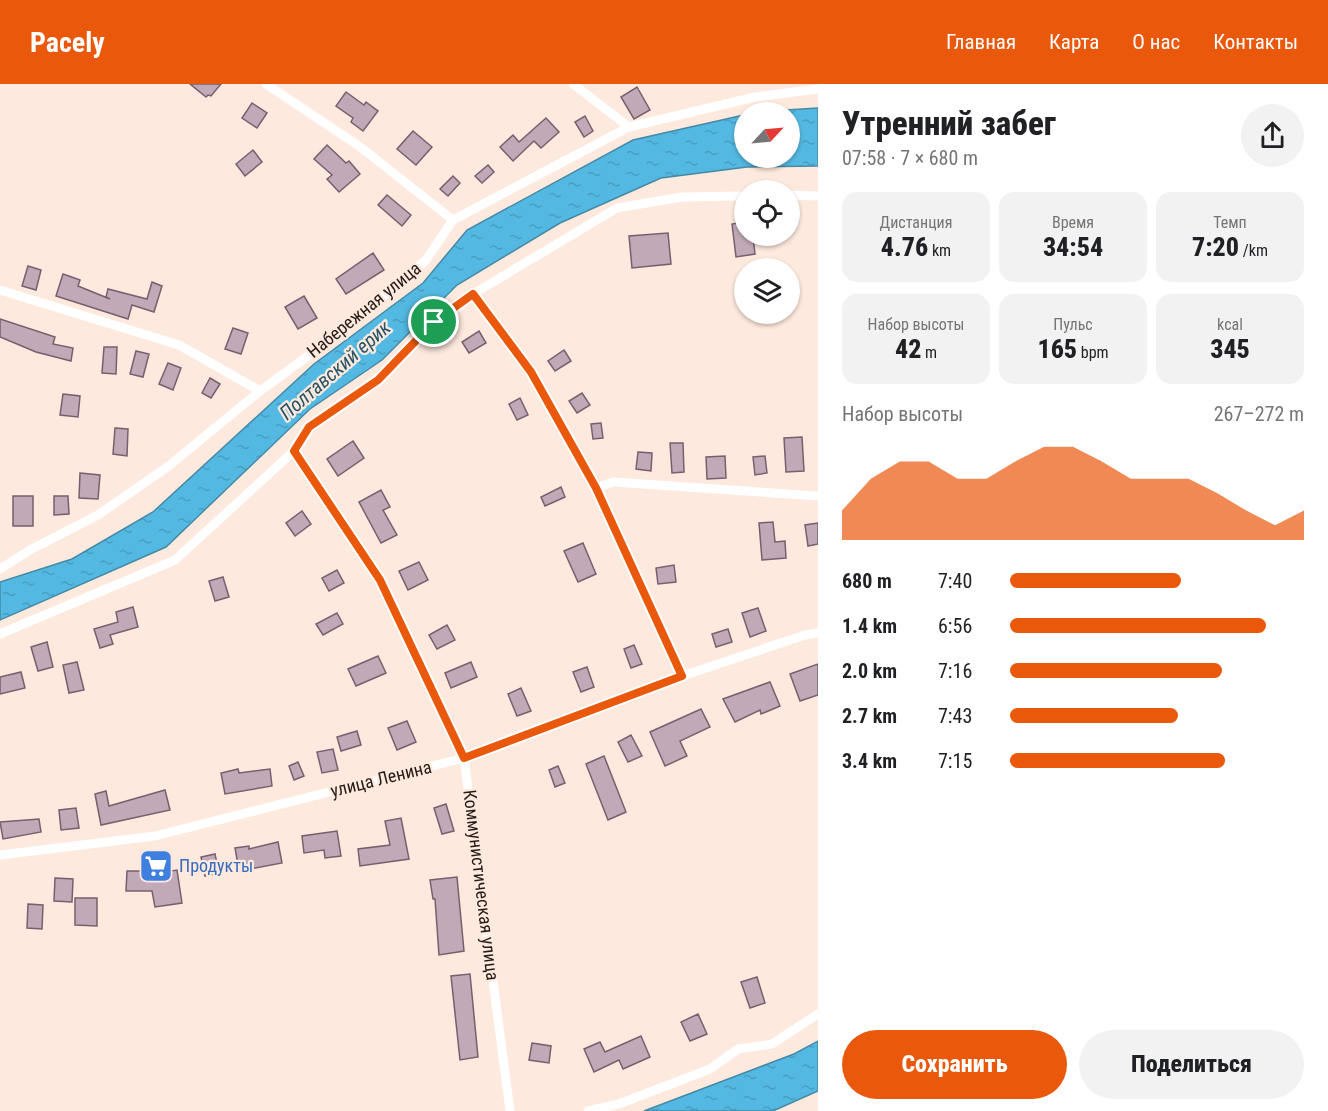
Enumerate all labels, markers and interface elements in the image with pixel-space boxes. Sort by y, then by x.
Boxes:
text: Pacely [30,26,105,59]
text: Главная [946,30,1016,54]
text: Карта [1049,30,1099,54]
text: О нас [1132,30,1180,54]
text: Контакты [1213,30,1298,54]
north arrow [734,102,800,168]
map controls [734,102,800,324]
text: Утренний забег [842,104,1056,143]
button: share [1241,104,1304,167]
text: 07:58 · 7 × 680 m [842,146,978,170]
button: locate [734,180,800,246]
text: Дистанция [880,213,952,232]
text: Время [1052,213,1094,232]
text: Темп [1213,213,1247,232]
text: 4.76 [881,232,928,262]
text: 34:54 [1043,232,1103,262]
text: 7:20 [1192,232,1239,262]
text: km [928,241,951,260]
text: /km [1239,241,1268,260]
street label: Набережная улица [303,257,425,362]
button: layers [734,258,800,324]
pin [408,296,459,347]
icon: arrive [417,305,450,338]
water label: Полтавский ерик [275,315,396,425]
text: Набор высоты [868,315,964,334]
text: Пульс [1053,315,1093,334]
text: kcal [1217,315,1243,334]
text: 42 [895,334,921,364]
text: 165 [1037,334,1077,364]
text: 345 [1210,334,1250,364]
text: m [921,343,937,362]
text: bpm [1077,343,1109,362]
text: Набор высоты [842,402,963,426]
text: 267–272 m [1214,402,1304,426]
text: 680 m [842,569,892,593]
text: 7:40 [938,569,972,593]
text: 1.4 km [842,614,897,638]
text: 6:56 [938,614,972,638]
text: 2.0 km [842,659,897,683]
text: 7:16 [938,659,972,683]
text: 2.7 km [842,704,897,728]
text: 7:43 [938,704,972,728]
text: 3.4 km [842,749,897,773]
text: 7:15 [938,749,972,773]
street label: улица Ленина [328,756,434,801]
street label: Коммунистическая улица [459,788,504,982]
supermarket icon: Продукты [138,848,174,884]
place label: Продукты [179,855,253,876]
button: Сохранить [842,1030,1067,1099]
button: Поделиться [1079,1030,1304,1099]

